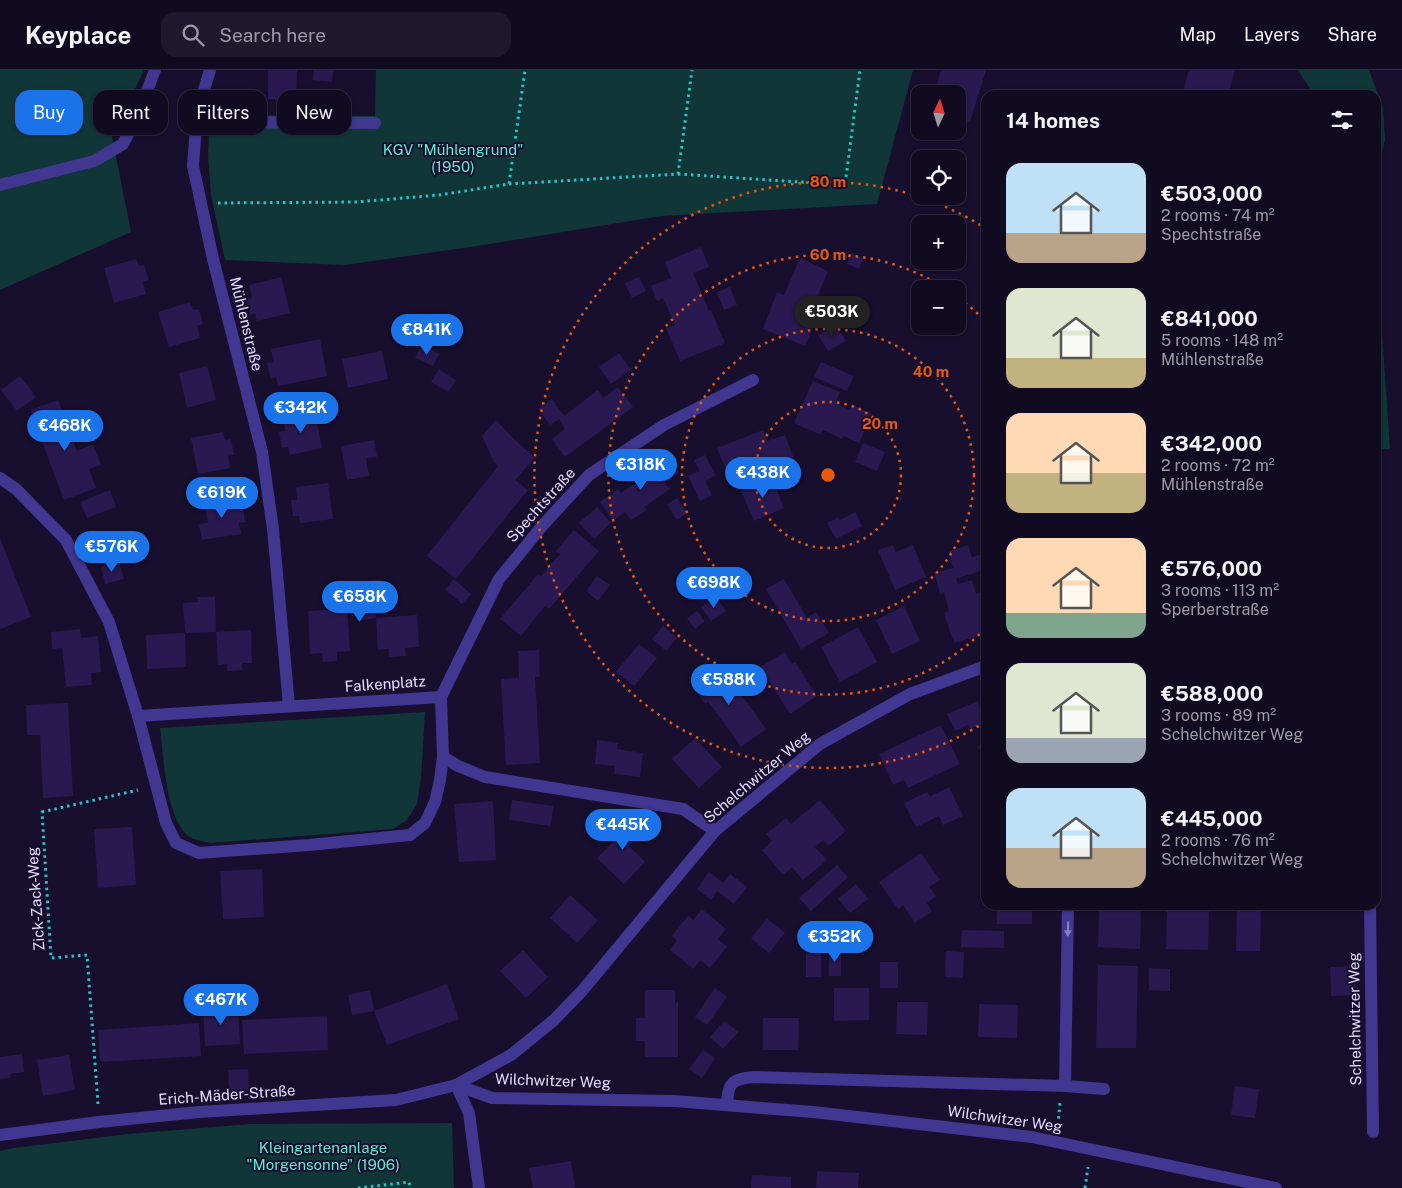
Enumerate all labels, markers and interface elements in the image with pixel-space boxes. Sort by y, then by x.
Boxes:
search box [161,12,511,57]
text: Keyplace [25,21,131,49]
icon: search [179,21,207,49]
text: Search here [219,24,326,46]
text: Map [1180,24,1216,45]
text: Layers [1244,24,1300,45]
text: Share [1328,24,1377,45]
north arrow [911,85,966,140]
map controls [911,85,966,335]
chip: Buy [15,90,83,135]
chip: Rent [93,90,168,135]
chip: Filters [178,90,267,135]
chip: New [277,90,351,135]
icon: filters [1328,106,1356,134]
text: 14 homes [1006,108,1100,133]
park label: KGV "Mühlengrund" (1950) [383,141,523,175]
button: locate [911,150,966,205]
text: 80 m [810,173,846,190]
text: €503,000 [1161,181,1263,206]
icon: home [1046,183,1106,243]
text: 2 rooms · 74 m² [1161,206,1275,225]
button: + [911,215,966,270]
text: Spechtstraße [1161,225,1261,244]
text: 60 m [810,246,846,263]
street label: Mühlenstraße [227,275,266,373]
button: − [911,280,966,335]
pin: €503K [797,296,867,338]
text: €503K [805,302,859,321]
text: €841,000 [1161,306,1258,331]
icon: home [1046,308,1106,368]
pin: €841K [392,314,462,356]
text: €841K [402,320,452,339]
text: 5 rooms · 148 m² [1161,331,1283,350]
text: Mühlenstraße [1161,350,1264,369]
text: 40 m [913,363,949,380]
pin: €342K [266,392,336,434]
text: €342K [274,398,328,417]
pin: €468K [30,410,100,452]
text: 20 m [862,415,898,432]
text: €468K [38,416,92,435]
text: €342,000 [1161,431,1262,456]
icon: home [1046,433,1106,493]
pin: €318K [606,448,676,491]
text: €318K [616,455,666,474]
pin: €438K [728,456,798,499]
text: 2 rooms · 72 m² [1161,456,1275,475]
text: €438K [736,463,790,482]
street label: Spechtstraße [503,464,578,545]
centre of rings [819,466,837,484]
text: Mühlenstraße [1161,475,1264,494]
pin: €619K [187,476,257,519]
text: €619K [197,483,247,502]
pin: €576K [77,530,147,573]
text: €576K [85,537,139,556]
text: €576,000 [1161,556,1262,581]
icon: home [1046,558,1106,618]
pin: €698K [679,566,749,609]
text: €698K [687,573,741,592]
pin: €658K [325,580,395,623]
text: 3 rooms · 113 m² [1161,581,1279,600]
text: €658K [333,587,387,606]
text: Sperberstraße [1161,600,1269,619]
pin: €588K [694,664,764,706]
text: €588K [702,670,756,689]
street label: Falkenplatz [344,672,426,695]
text: €588,000 [1161,681,1263,706]
icon: home [1046,683,1106,743]
text: 3 rooms · 89 m² [1161,706,1276,725]
text: Schelchwitzer Weg [1161,725,1303,744]
street label: Schelchwitzer Weg [700,727,813,826]
text: €445,000 [1161,806,1262,831]
pin: €445K [588,808,658,851]
icon: home [1046,808,1106,868]
text: €445K [596,815,650,834]
text: 2 rooms · 76 m² [1161,831,1275,850]
street label: Zick-Zack-Weg [23,847,48,952]
text: Schelchwitzer Weg [1161,850,1303,869]
pin: €352K [800,920,870,963]
one-way arrow [1064,921,1072,937]
text: €352K [808,927,862,946]
street label: Schelchwitzer Weg [1345,952,1364,1086]
pin: €467K [186,984,256,1026]
text: €467K [195,990,247,1009]
street label: Wilchwitzer Weg [495,1070,611,1091]
street label: Erich-Mäder-Straße [158,1081,296,1108]
street label: Wilchwitzer Weg [946,1102,1064,1135]
park label: Kleingartenanlage "Morgensonne" (1906) [246,1139,400,1173]

